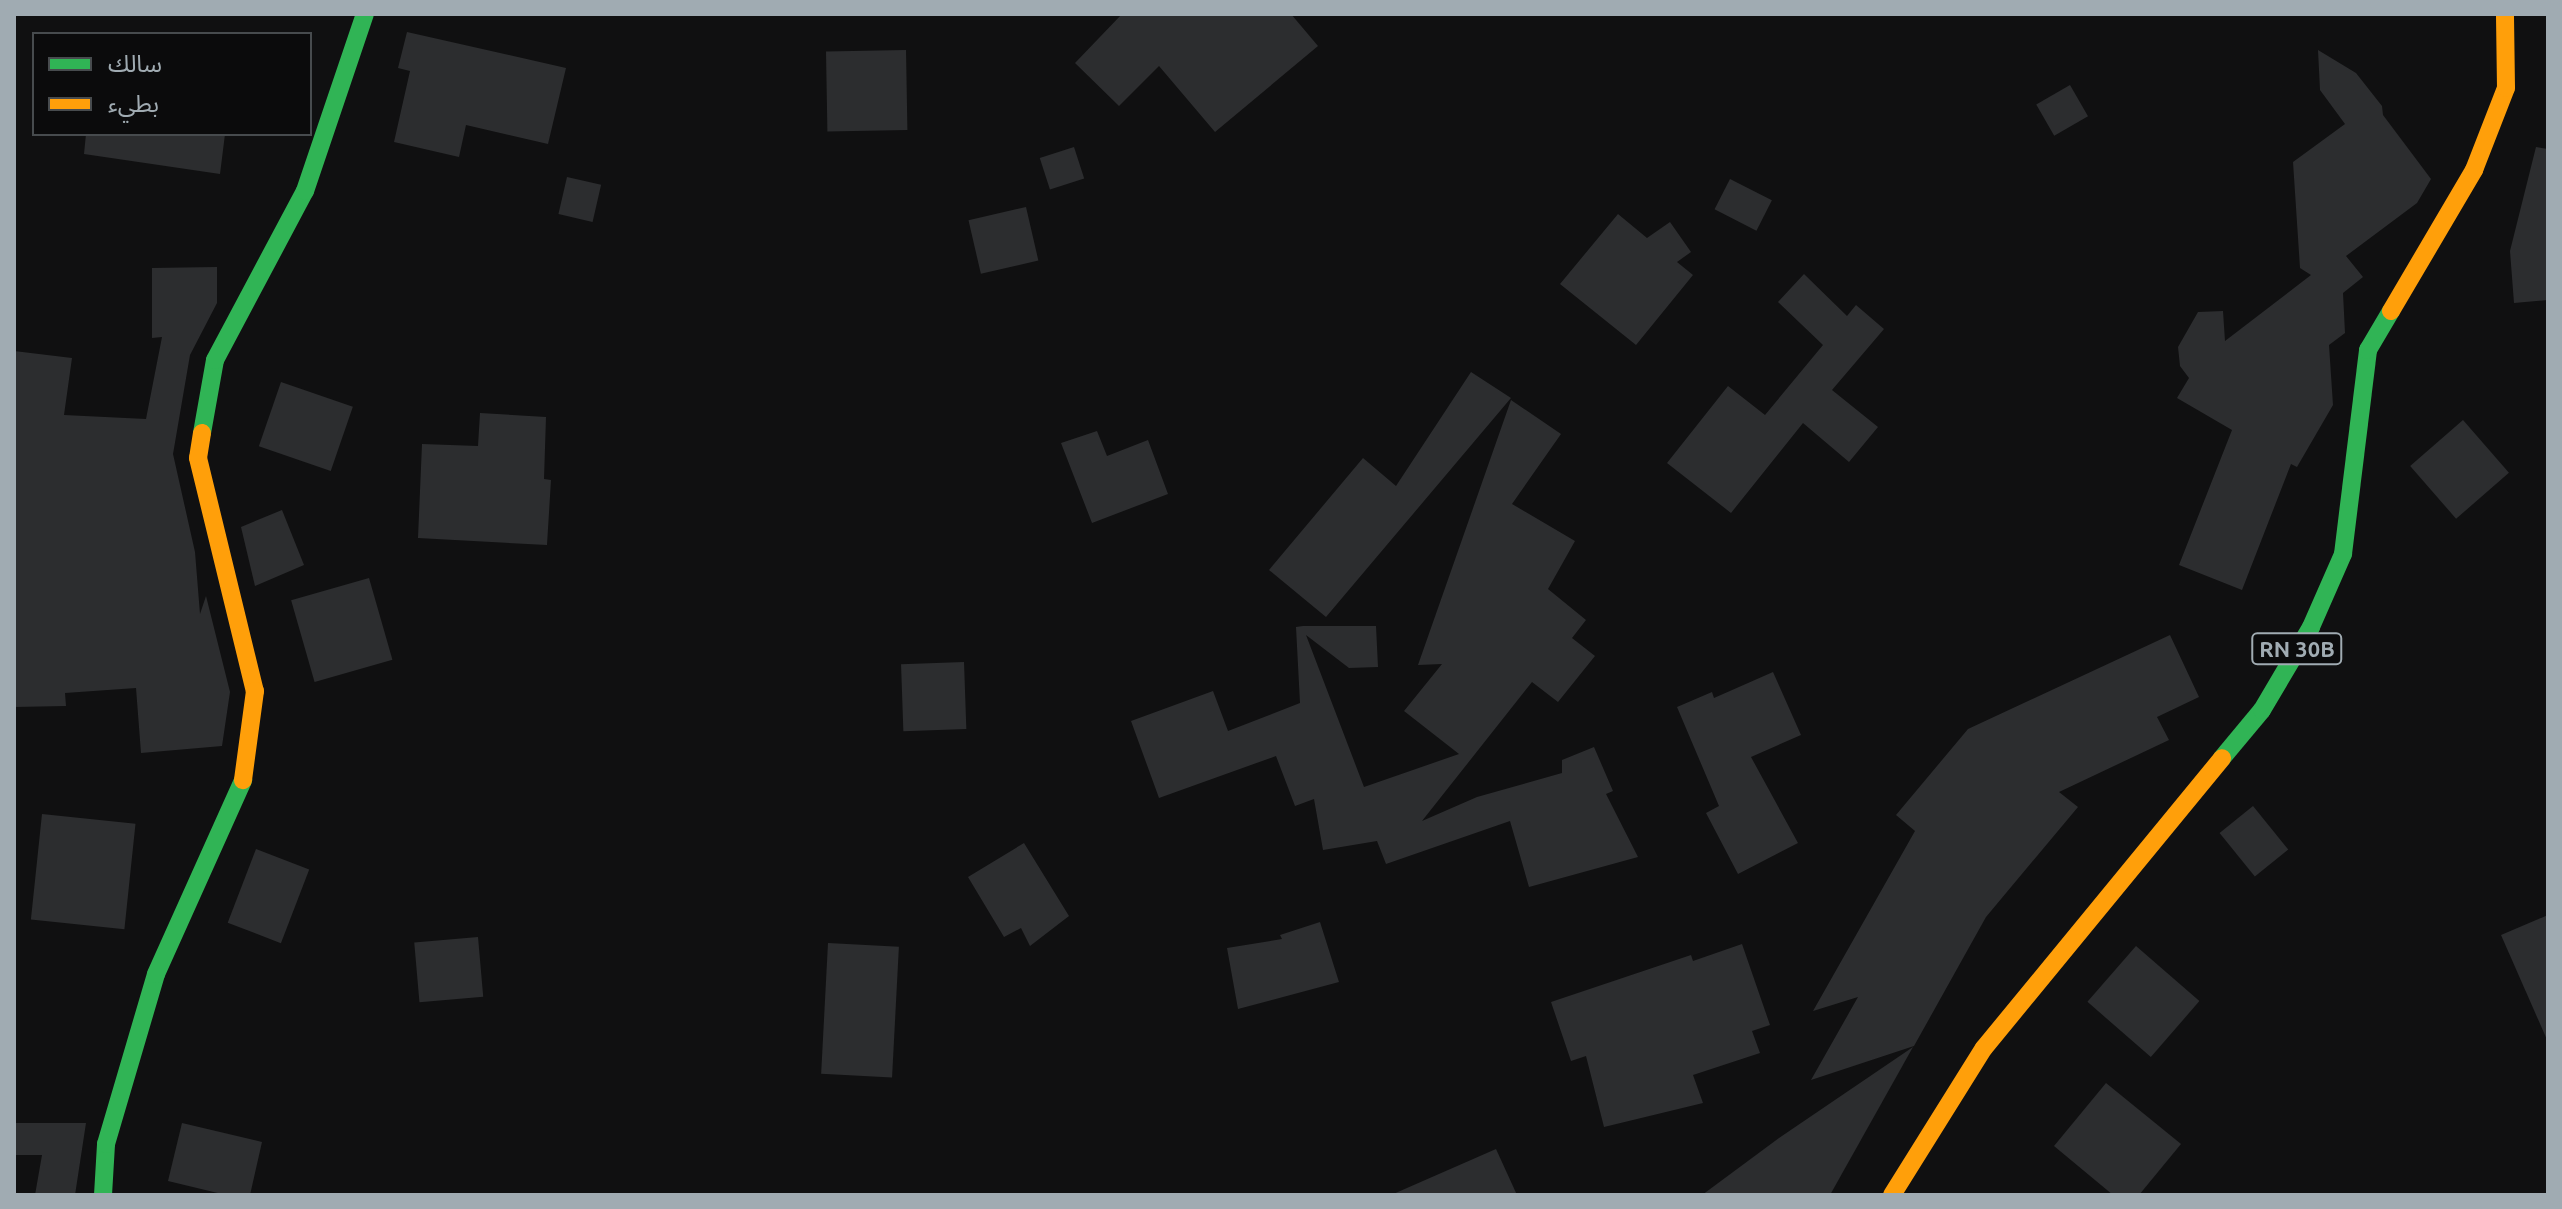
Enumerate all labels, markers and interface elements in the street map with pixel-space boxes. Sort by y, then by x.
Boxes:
legend [32,32,312,136]
text: سالك [108,50,162,77]
text: بطيء [108,90,159,117]
road number: RN 30B [2251,631,2343,667]

